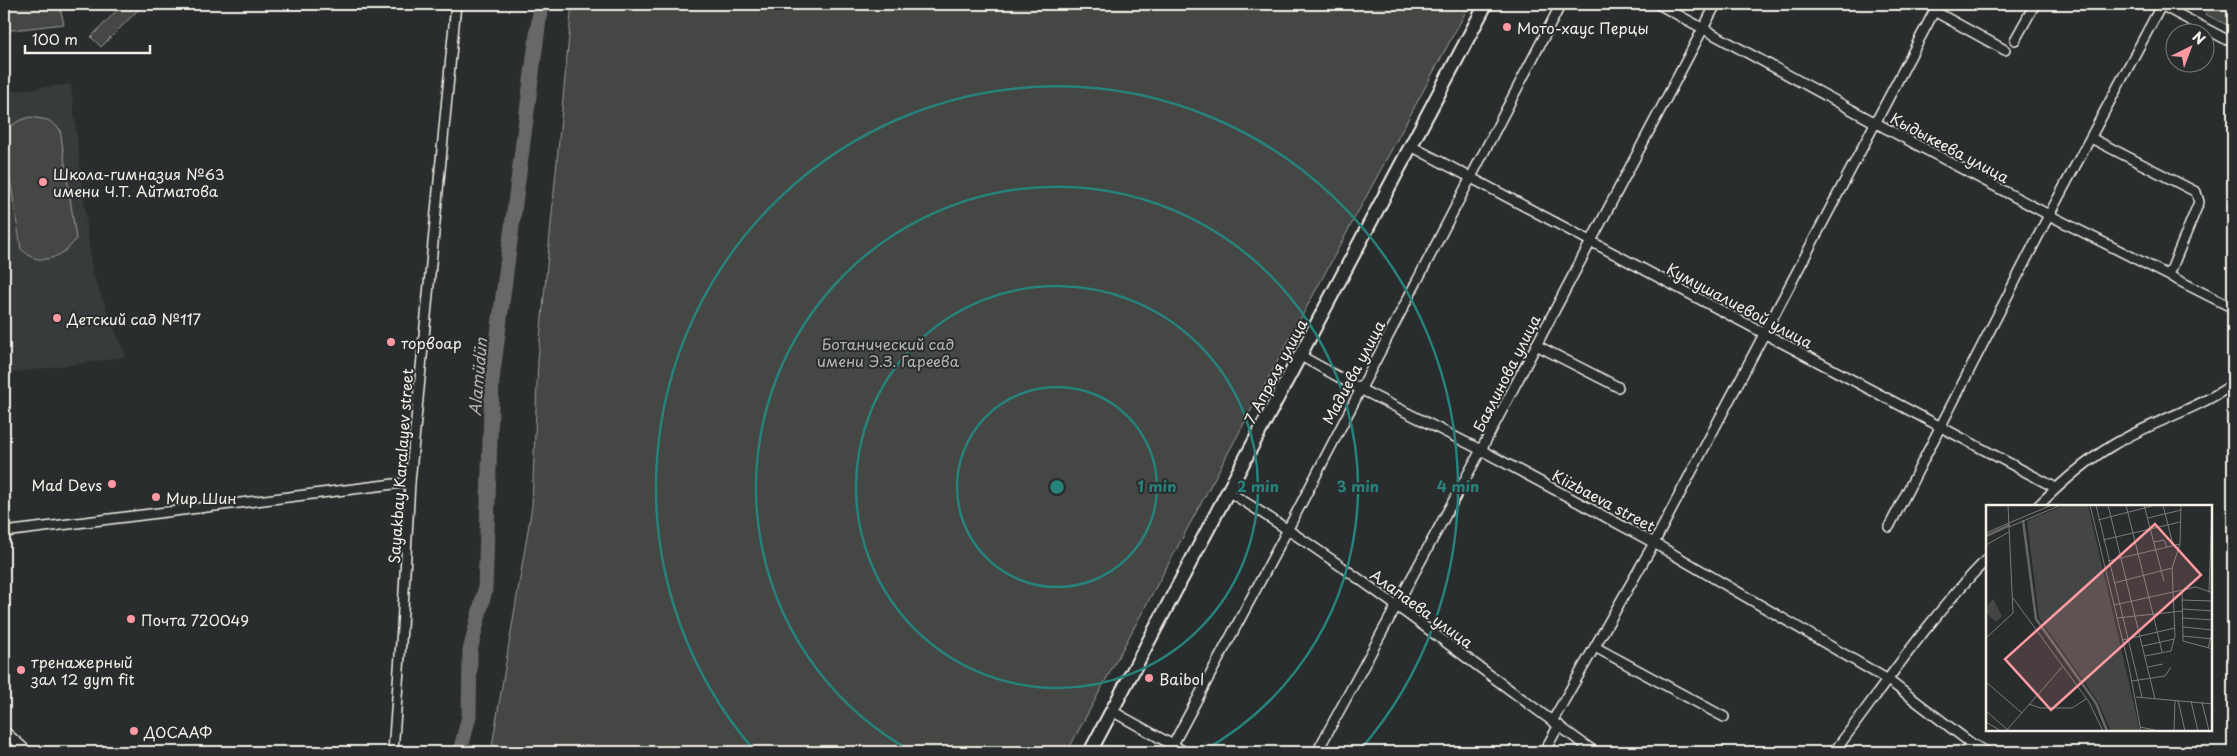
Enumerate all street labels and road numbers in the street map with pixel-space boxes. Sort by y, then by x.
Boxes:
street label: Кыдыкеева улица [1887,106,2014,188]
street label: Кумушалиевой улица [1663,257,1818,354]
street label: Баялинова улица [1466,310,1546,436]
street label: 7 Апреля улица [1238,314,1313,428]
street label: Мадиева улица [1316,315,1390,428]
street label: Sayakbay Karalayev street [382,368,418,564]
street label: Kiizbaeva street [1548,463,1660,537]
street label: Алапаева улица [1366,563,1479,654]

